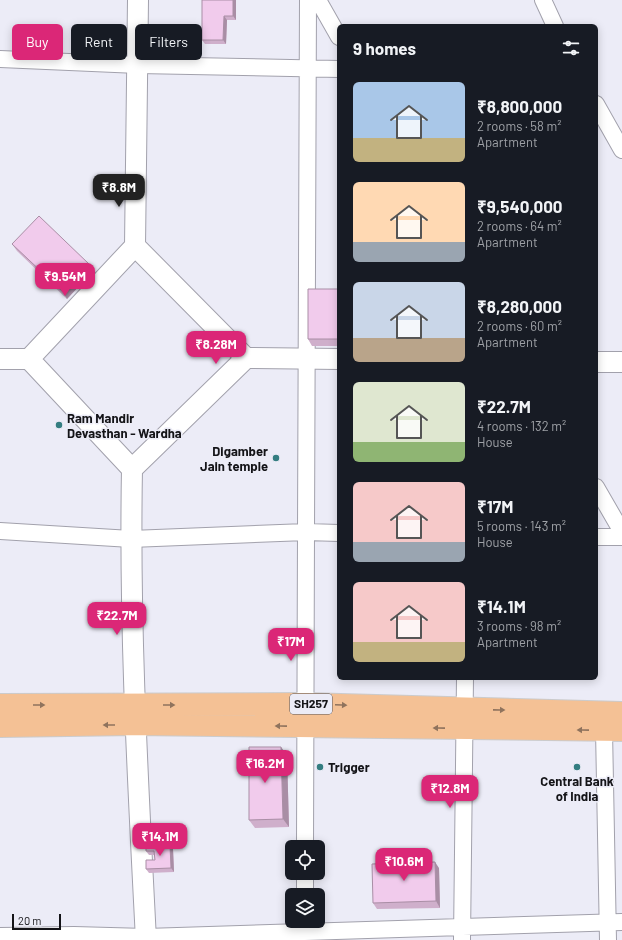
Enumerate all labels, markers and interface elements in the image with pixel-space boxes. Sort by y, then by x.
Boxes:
chip: Buy [12,24,63,60]
chip: Rent [71,24,127,60]
chip: Filters [135,24,202,60]
icon: filters [560,37,582,59]
text: 9 homes [353,38,416,58]
text: ₹8,800,000 [477,96,562,116]
icon: home [385,98,433,146]
text: 2 rooms · 58 m² [477,118,561,134]
text: Apartment [477,134,538,150]
pin: ₹8.8M [91,174,147,208]
text: ₹8.8M [102,179,136,195]
text: ₹9,540,000 [477,196,563,216]
icon: home [385,198,433,246]
text: 2 rooms · 64 m² [477,218,562,234]
text: Apartment [477,234,538,250]
pin: ₹9.54M [32,263,98,297]
text: ₹9.54M [44,268,86,284]
text: ₹8,280,000 [477,296,562,316]
icon: home [385,298,433,346]
text: 2 rooms · 60 m² [477,318,562,334]
pin: ₹8.28M [183,331,249,365]
text: Apartment [477,334,538,350]
text: ₹8.28M [195,336,237,352]
text: ₹22.7M [477,396,531,416]
icon: home [385,398,433,446]
place label: Ram Mandir Devasthan - Wardha [67,410,182,441]
text: 4 rooms · 132 m² [477,418,566,434]
marker: Ram Mandir Devasthan - Wardha [54,420,64,430]
text: House [477,434,513,450]
place label: Digamber Jain temple [200,443,268,474]
marker: Digamber Jain temple [271,453,281,463]
text: ₹17M [477,496,513,516]
icon: home [385,498,433,546]
text: 5 rooms · 143 m² [477,518,566,534]
text: House [477,534,513,550]
text: ₹14.1M [477,596,526,616]
icon: home [385,598,433,646]
pin: ₹22.7M [84,602,150,636]
text: ₹22.7M [96,607,138,623]
text: 3 rooms · 98 m² [477,618,561,634]
pin: ₹17M [267,628,315,662]
text: ₹17M [277,633,305,649]
text: Apartment [477,634,538,650]
road number: SH257 [290,694,332,714]
one-way arrow [33,702,46,708]
one-way arrow [163,702,176,708]
one-way arrow [335,702,348,708]
one-way arrow [493,706,505,713]
one-way arrow [102,722,115,728]
one-way arrow [274,723,287,729]
one-way arrow [432,725,445,731]
one-way arrow [576,727,589,733]
pin: ₹16.2M [232,750,298,784]
text: ₹16.2M [245,755,285,771]
place label: Trigger [328,759,370,775]
marker: Trigger [315,762,325,772]
marker: Central Bank of India [572,762,582,772]
place label: Central Bank of India [540,773,614,804]
pin: ₹12.8M [417,775,483,809]
text: ₹12.8M [430,780,470,796]
pin: ₹14.1M [127,823,193,857]
text: ₹14.1M [141,828,179,844]
map controls [285,840,325,928]
button: locate [285,840,325,880]
pin: ₹10.6M [371,848,437,882]
text: ₹10.6M [384,853,424,869]
button: layers [285,888,325,928]
scale bar [12,912,61,931]
text: 20 m [18,914,41,927]

